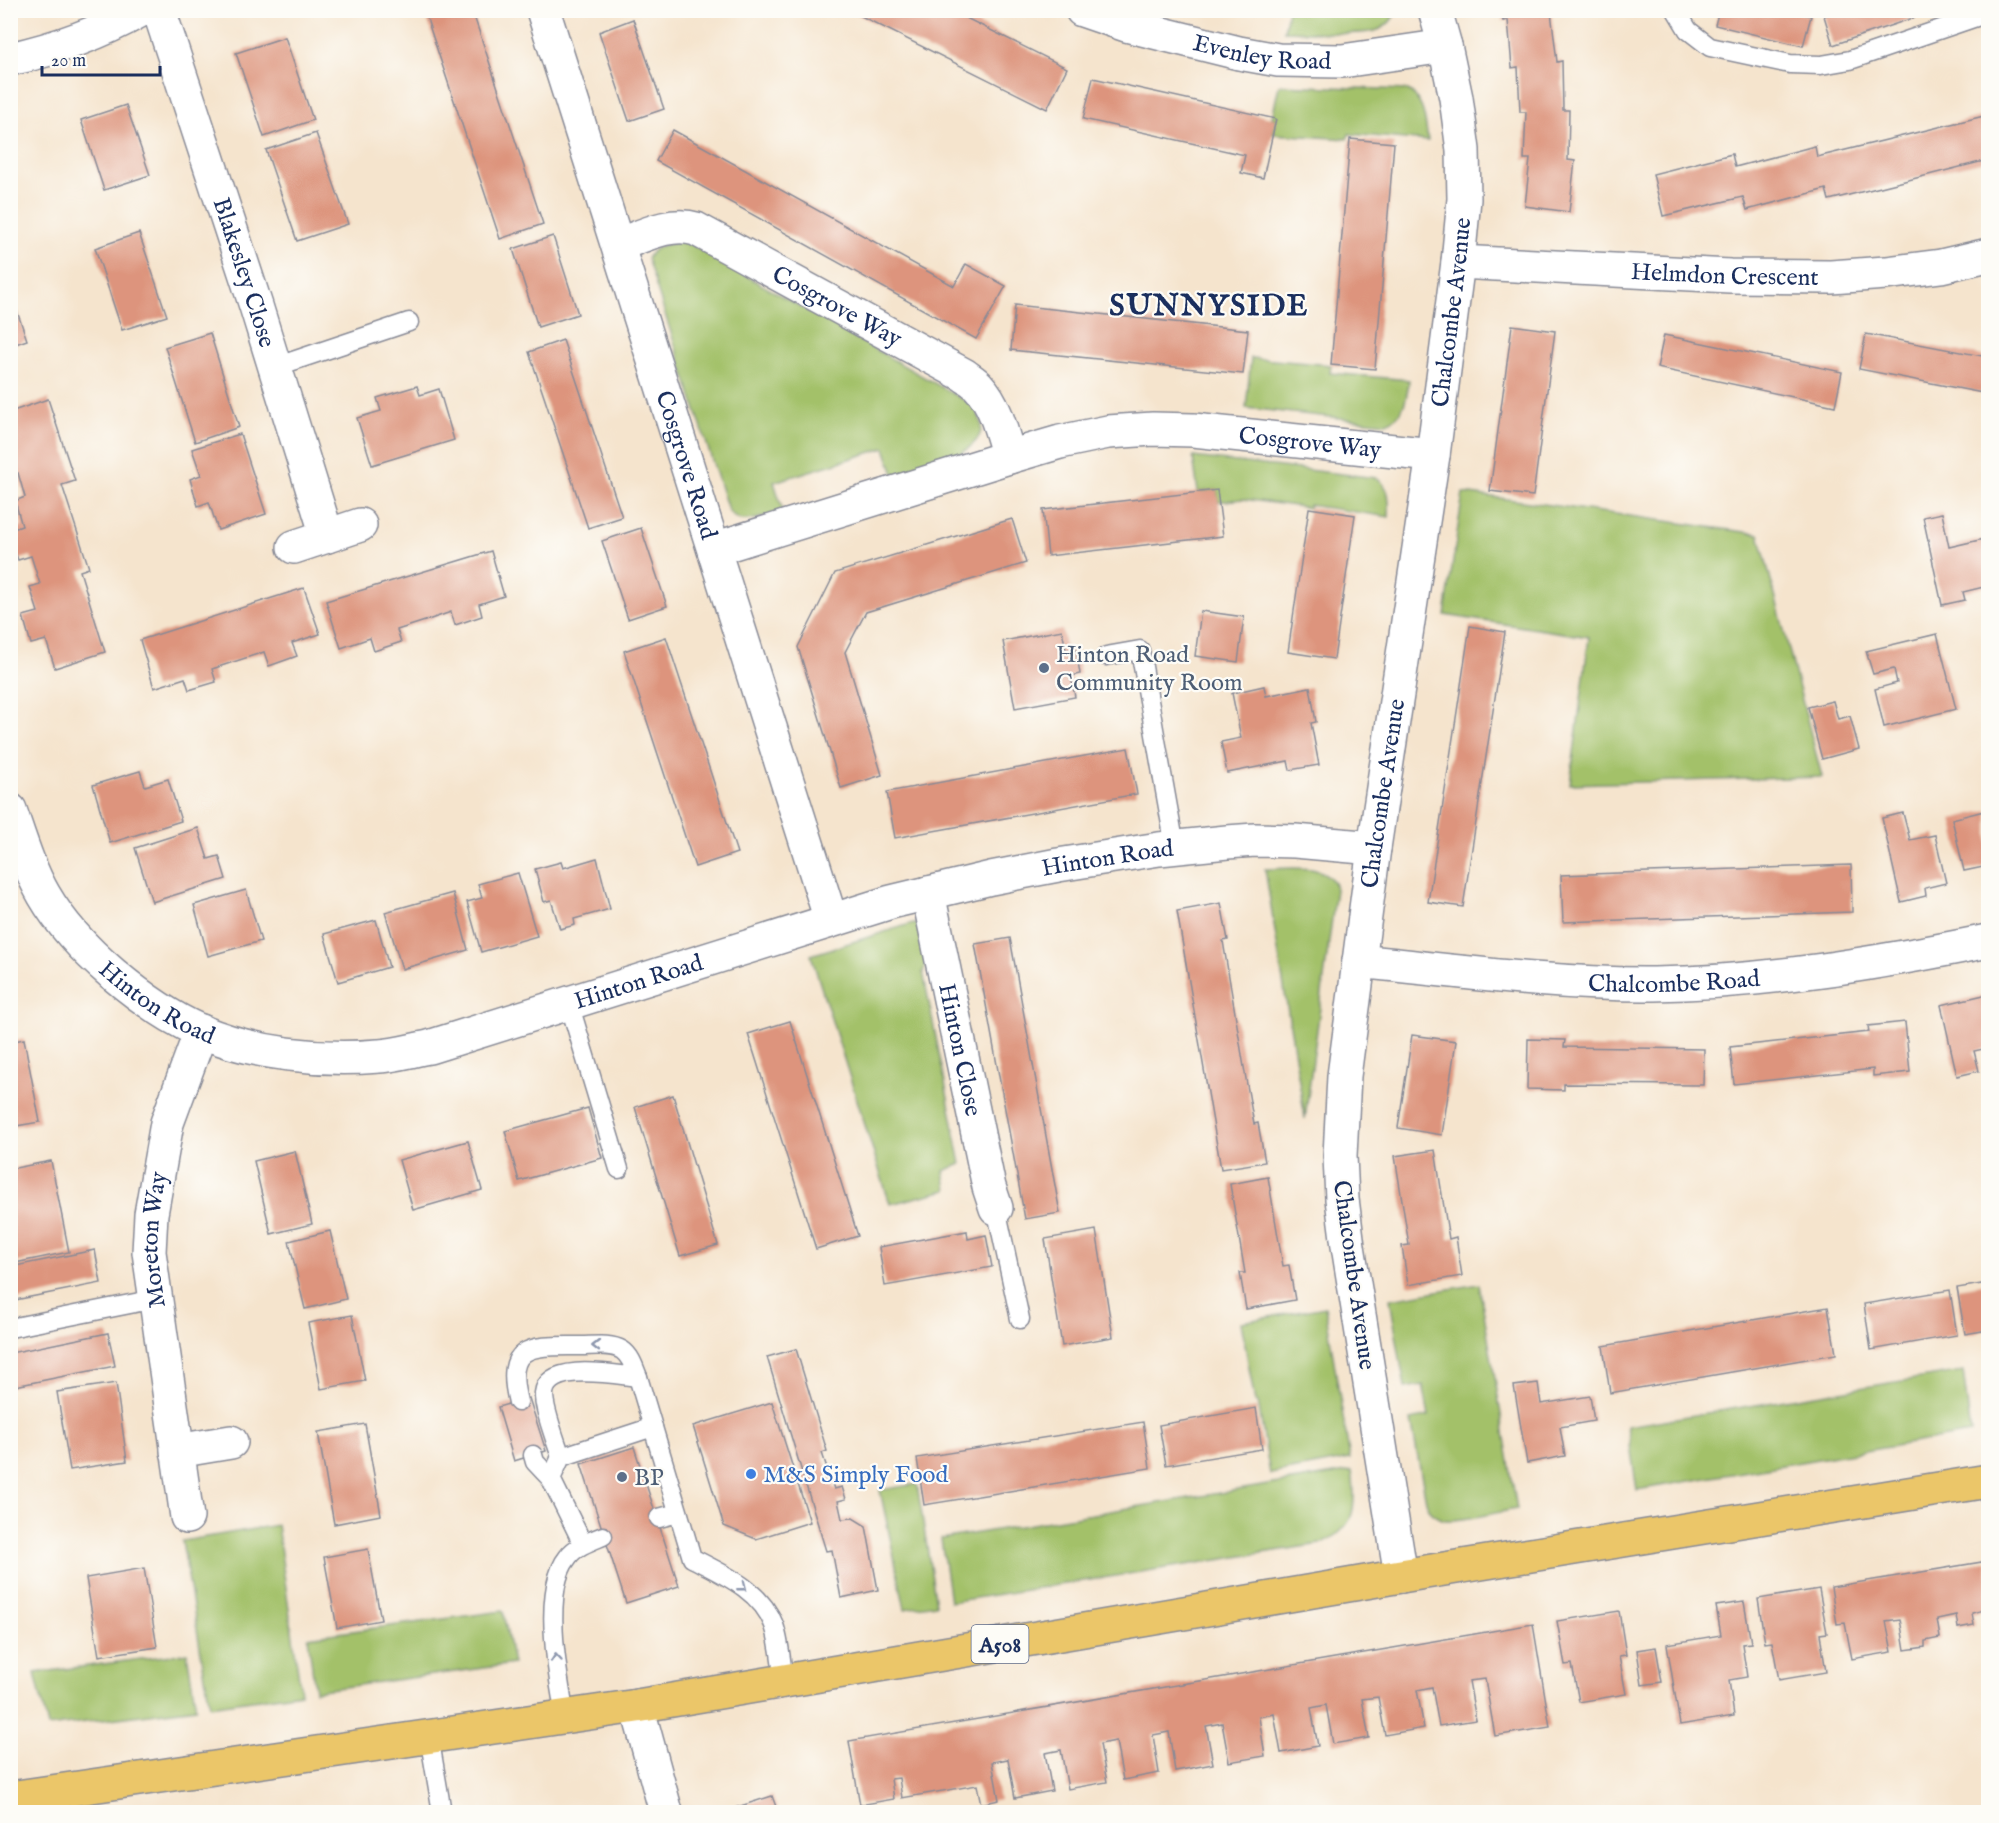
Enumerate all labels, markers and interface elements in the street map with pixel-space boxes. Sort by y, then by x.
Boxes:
street label: Evenley Road [1190,28,1332,78]
scale bar [42,39,160,77]
text: 20 m [51,50,86,73]
street label: Blakesley Close [205,194,282,351]
street label: Chalcombe Avenue [1425,216,1479,409]
street label: Helmdon Crescent [1630,257,1819,294]
street label: Cosgrove Way [766,259,907,355]
district label: SUNNYSIDE [1109,288,1309,326]
street label: Cosgrove Road [647,387,724,544]
street label: Cosgrove Way [1237,421,1383,467]
place label: Hinton Road Community Room [1056,640,1242,699]
marker: Hinton Road Community Room [1037,661,1051,675]
street label: Chalcombe Avenue [1355,697,1413,890]
street label: Hinton Road [1039,834,1175,885]
street label: Hinton Road [571,948,707,1017]
street label: Hinton Road [92,955,219,1053]
street label: Chalcombe Road [1587,964,1761,1001]
street label: Hinton Close [930,981,988,1119]
street label: Moreton Way [135,1169,175,1310]
street label: Chalcombe Avenue [1325,1179,1382,1372]
one-way arrow [592,1340,601,1352]
place label: M&S Simply Food [763,1460,949,1491]
place label: BP [634,1463,664,1494]
marker: M&S Simply Food [744,1467,758,1481]
marker: BP [615,1470,629,1484]
one-way arrow [736,1579,747,1590]
road number: A508 [972,1625,1028,1663]
one-way arrow [550,1654,563,1663]

